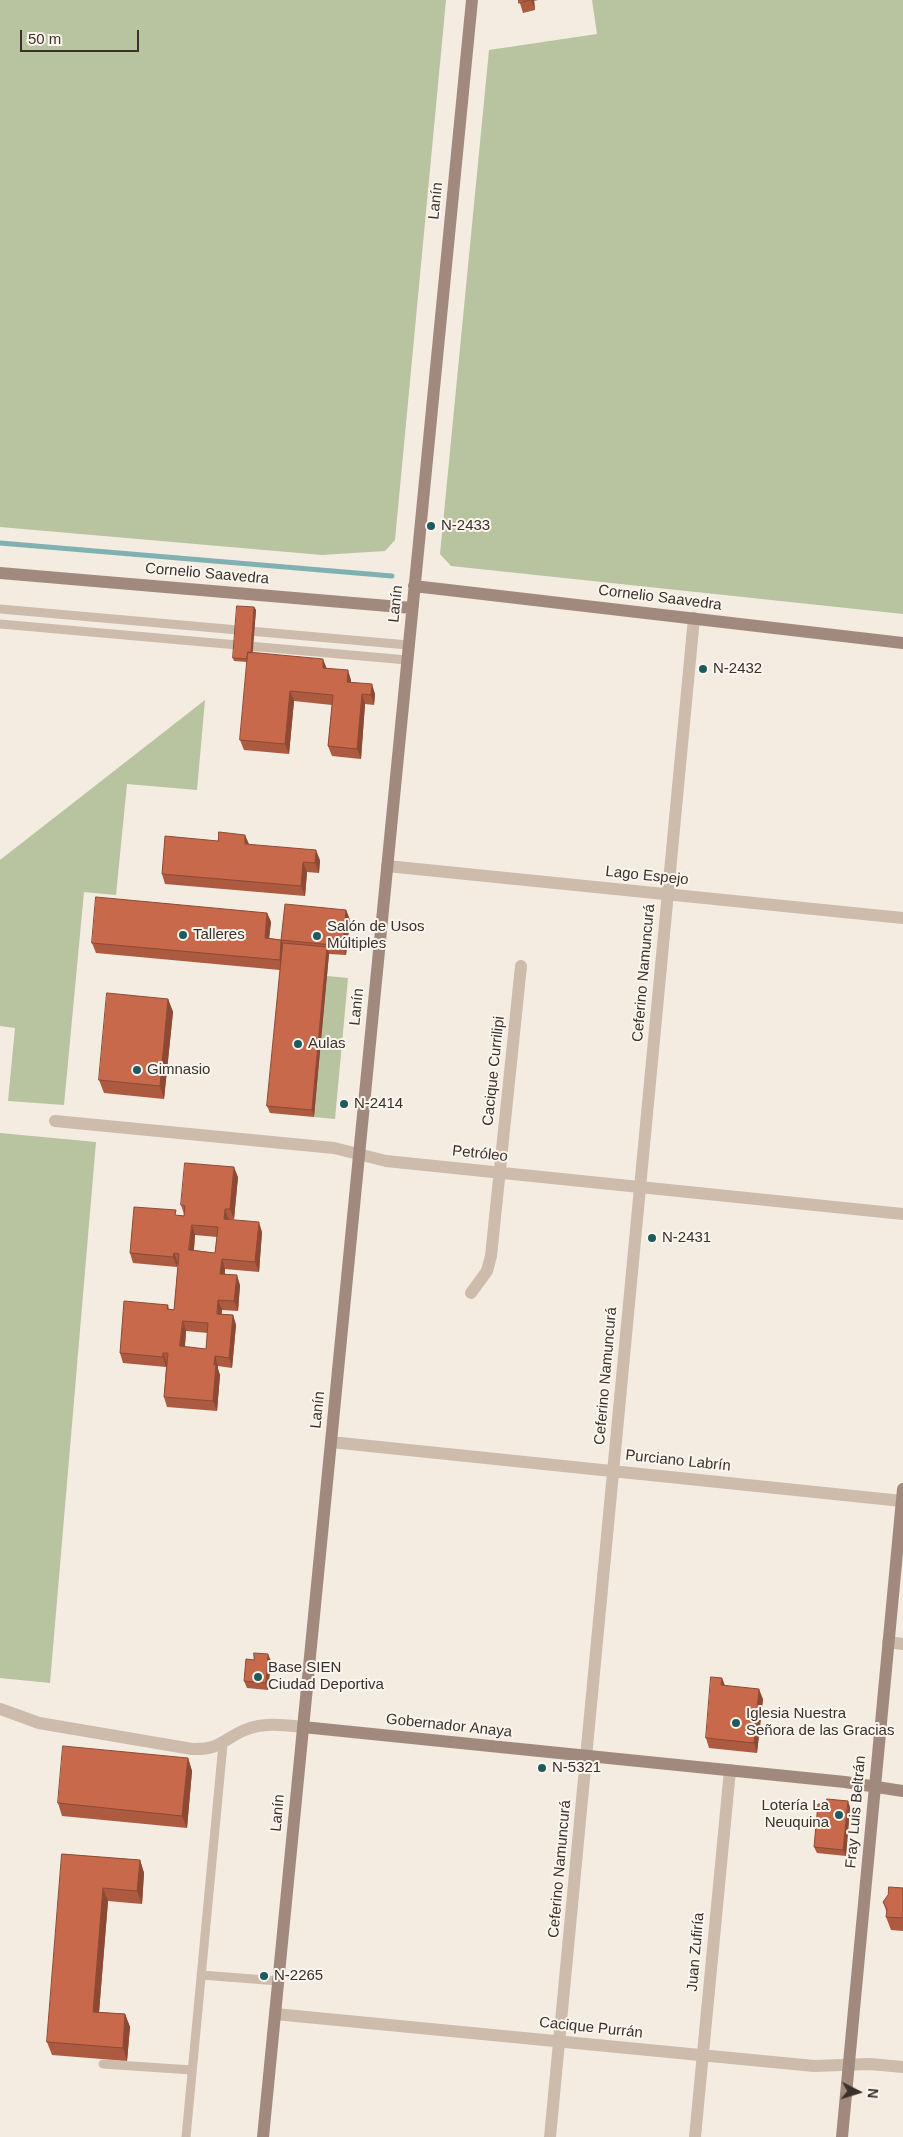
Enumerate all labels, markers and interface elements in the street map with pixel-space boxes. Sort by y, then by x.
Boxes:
scale bar [22,20,141,52]
text: 50 m [28,30,61,47]
street label: Lanín [425,181,447,221]
place label: N-2433 [441,517,490,535]
marker: N-2433 [425,520,437,532]
street label: Cornelio Saavedra [144,560,270,588]
street label: Cornelio Saavedra [597,581,723,615]
street label: Lanín [385,584,407,624]
place label: N-2432 [713,660,762,678]
marker: N-2432 [697,663,709,675]
street label: Lago Espejo [605,863,689,889]
street label: Ceferino Namuncurá [629,903,659,1043]
place label: Salón de Usos Múltiples [327,918,425,953]
place label: Talleres [193,926,245,944]
marker: Talleres [177,929,189,941]
marker: Salón de Usos Múltiples [311,930,323,942]
street label: Lanín [346,987,368,1027]
street label: Cacique Currilipi [479,1015,509,1127]
place label: Aulas [308,1035,346,1053]
marker: Aulas [292,1038,304,1050]
place label: Gimnasio [147,1061,210,1079]
marker: Gimnasio [131,1064,143,1076]
place label: N-2414 [354,1095,403,1113]
marker: N-2414 [338,1098,350,1110]
street label: Petróleo [451,1142,509,1166]
place label: N-2431 [662,1229,711,1247]
marker: N-2431 [646,1232,658,1244]
street label: Ceferino Namuncurá [591,1306,621,1446]
street label: Lanín [307,1390,329,1430]
street label: Purciano Labrín [624,1447,732,1475]
place label: Base SIEN Ciudad Deportiva [268,1659,384,1694]
marker: Base SIEN Ciudad Deportiva [252,1671,264,1683]
place label: Iglesia Nuestra Señora de las Gracias [746,1705,894,1740]
street label: Gobernador Anaya [385,1710,513,1742]
marker: Iglesia Nuestra Señora de las Gracias [730,1717,742,1729]
street label: Fray Luis Beltrán [842,1755,870,1869]
place label: N-5321 [552,1759,601,1777]
marker: N-5321 [536,1762,548,1774]
street label: Lanín [267,1794,289,1832]
place label: Lotería La Neuquina [761,1797,829,1832]
street label: Ceferino Namuncurá [545,1799,575,1939]
marker: Lotería La Neuquina [833,1809,845,1821]
street label: Juan Zufiría [684,1912,708,1992]
place label: N-2265 [274,1967,323,1985]
marker: N-2265 [258,1970,270,1982]
street label: Cacique Purrán [538,2014,644,2042]
north arrow [833,2067,883,2117]
text: N [865,2088,881,2099]

